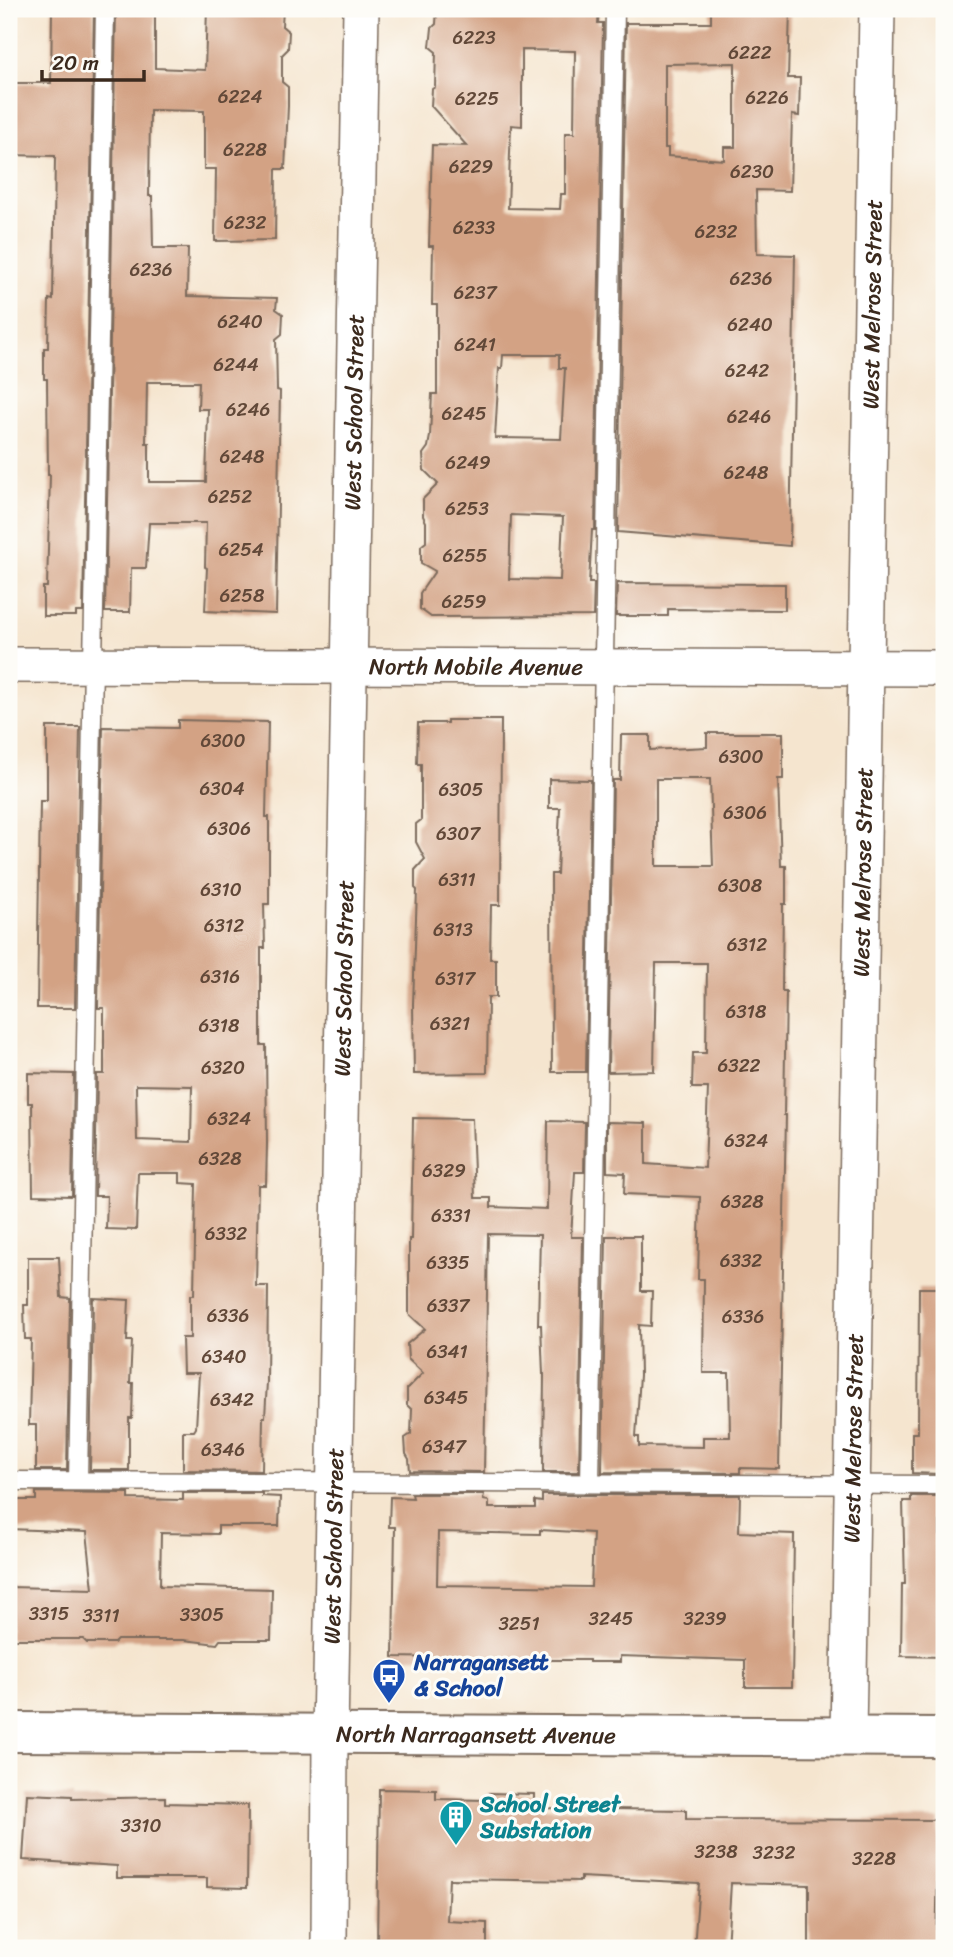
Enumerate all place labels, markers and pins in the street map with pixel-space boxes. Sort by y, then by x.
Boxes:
place label: Narragansett & School [413,1642,549,1709]
bus stop icon: Narragansett & School [370,1656,408,1705]
place label: School Street Substation [479,1784,622,1851]
building icon: School Street Substation [437,1798,475,1847]

